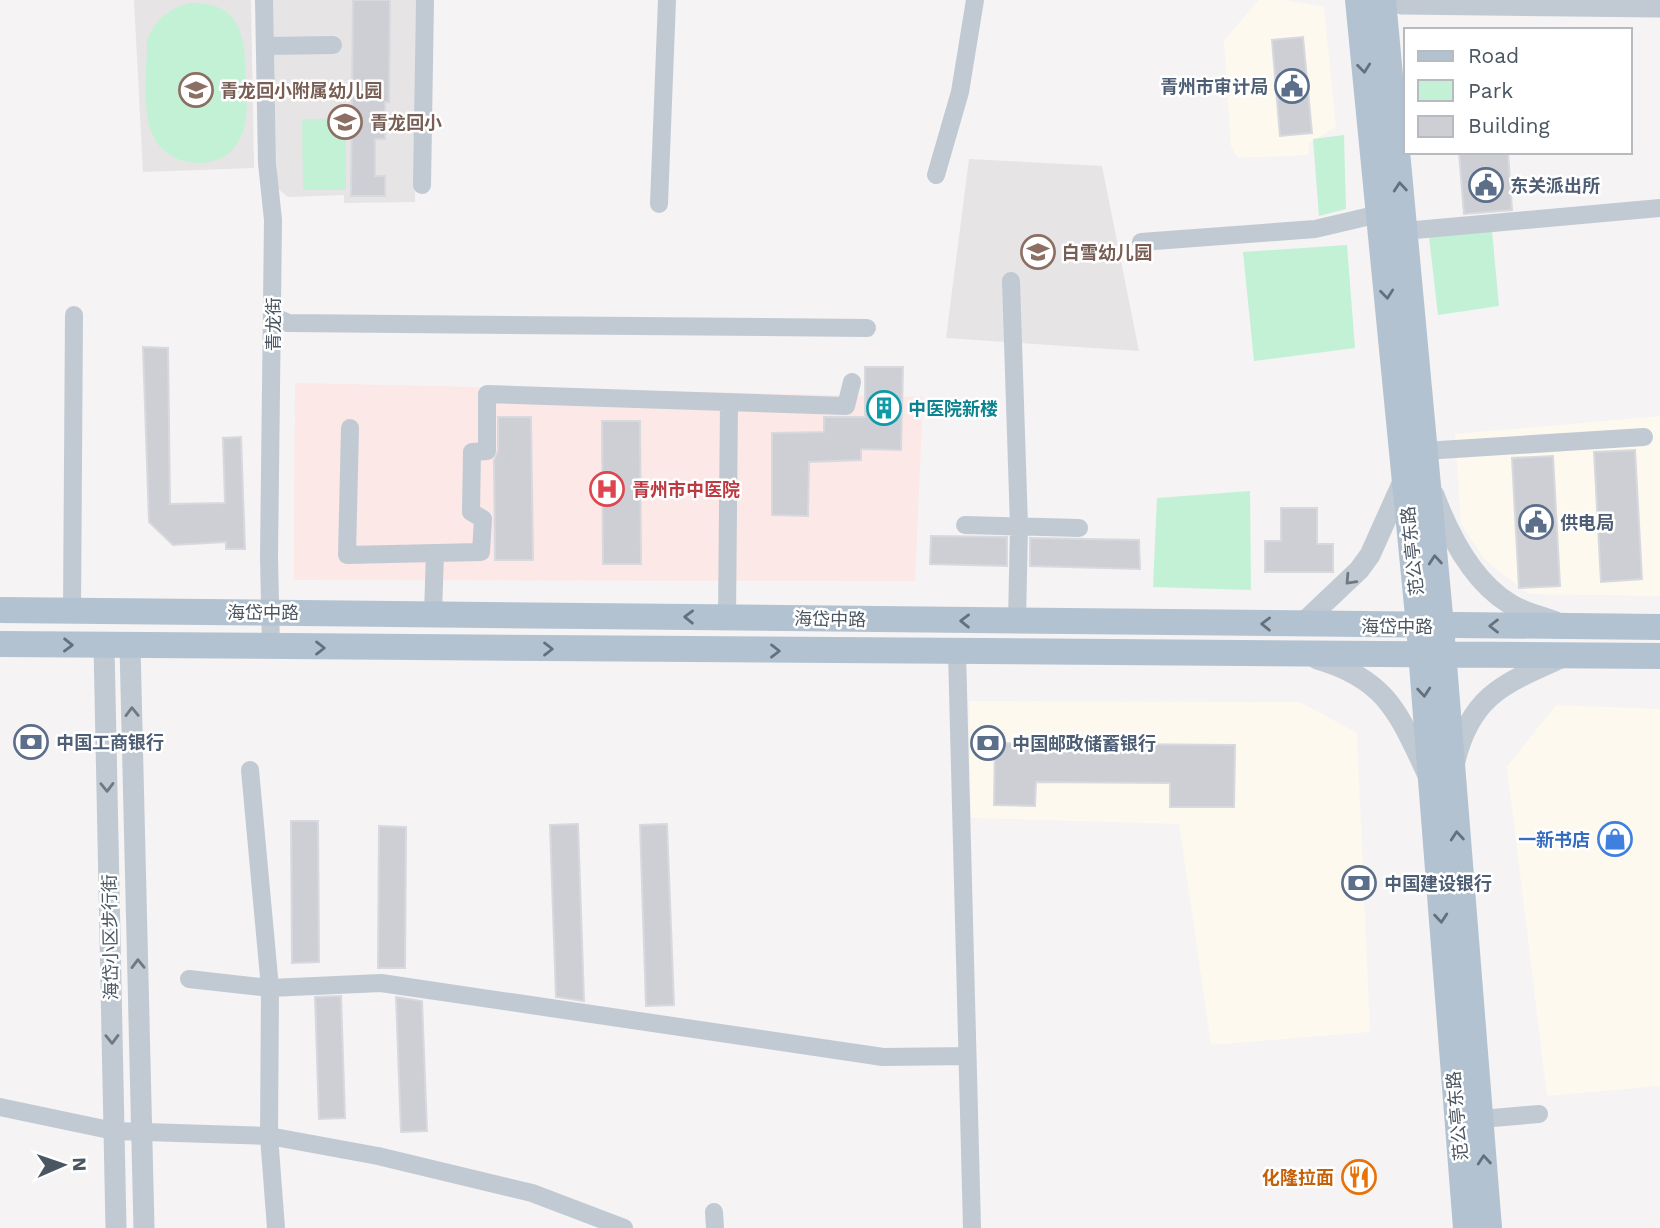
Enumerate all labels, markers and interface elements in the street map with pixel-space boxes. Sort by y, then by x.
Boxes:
legend [1404,28,1632,154]
text: Road [1468,43,1519,68]
one-way arrow [1357,62,1372,74]
public building icon: 青州市审计局 [1273,67,1311,105]
school or university icon: 青龙回小附属幼儿园 [177,71,215,109]
place label: 青州市审计局 [1160,76,1268,97]
text: Park [1468,78,1513,103]
place label: 青龙回小附属幼儿园 [220,80,382,101]
school or university icon: 青龙回小 [326,103,364,141]
place label: 青龙回小 [370,112,442,133]
text: Building [1468,113,1550,138]
public building icon: 东关派出所 [1467,166,1505,204]
place label: 东关派出所 [1510,175,1600,196]
one-way arrow [1393,181,1408,192]
school or university icon: 白雪幼儿园 [1019,233,1057,271]
place label: 白雪幼儿园 [1062,242,1152,263]
one-way arrow [1379,289,1394,300]
street label: 青龙街 [263,297,284,351]
building icon: 中医院新楼 [865,389,903,427]
place label: 中医院新楼 [908,398,998,419]
hospital icon: 青州市中医院 [588,470,626,508]
place label: 青州市中医院 [632,479,740,500]
public building icon: 供电局 [1517,503,1555,541]
street label: 范公亭东路 [1397,505,1427,597]
place label: 供电局 [1560,512,1614,533]
one-way arrow [1428,554,1443,565]
one-way arrow [1346,572,1359,585]
street label: 海岱中路 [227,602,299,623]
street label: 海岱中路 [794,608,866,630]
one-way arrow [683,609,694,625]
one-way arrow [960,613,971,628]
one-way arrow [1261,616,1271,632]
street label: 海岱中路 [1361,616,1433,637]
one-way arrow [1488,618,1499,634]
one-way arrow [63,637,74,653]
one-way arrow [315,640,326,656]
one-way arrow [543,641,553,657]
one-way arrow [770,643,781,659]
one-way arrow [1416,686,1431,697]
one-way arrow [124,706,139,717]
bank icon: 中国工商银行 [12,723,50,761]
bank icon: 中国邮政储蓄银行 [969,724,1007,762]
place label: 中国工商银行 [56,732,164,753]
place label: 中国邮政储蓄银行 [1012,733,1156,754]
one-way arrow [99,782,115,793]
shop icon: 一新书店 [1596,820,1634,858]
place label: 一新书店 [1518,829,1590,850]
one-way arrow [1450,830,1465,841]
bank icon: 中国建设银行 [1340,864,1378,902]
place label: 中国建设银行 [1384,873,1492,894]
street label: 海岱小区步行街 [98,874,122,1000]
one-way arrow [1433,913,1448,924]
one-way arrow [130,958,145,969]
one-way arrow [104,1034,120,1045]
street label: 范公亭东路 [1443,1070,1471,1162]
north arrow [28,1130,98,1200]
one-way arrow [1477,1154,1492,1165]
text: N [68,1157,91,1172]
restaurant icon: 化隆拉面 [1340,1158,1378,1196]
place label: 化隆拉面 [1262,1167,1334,1188]

